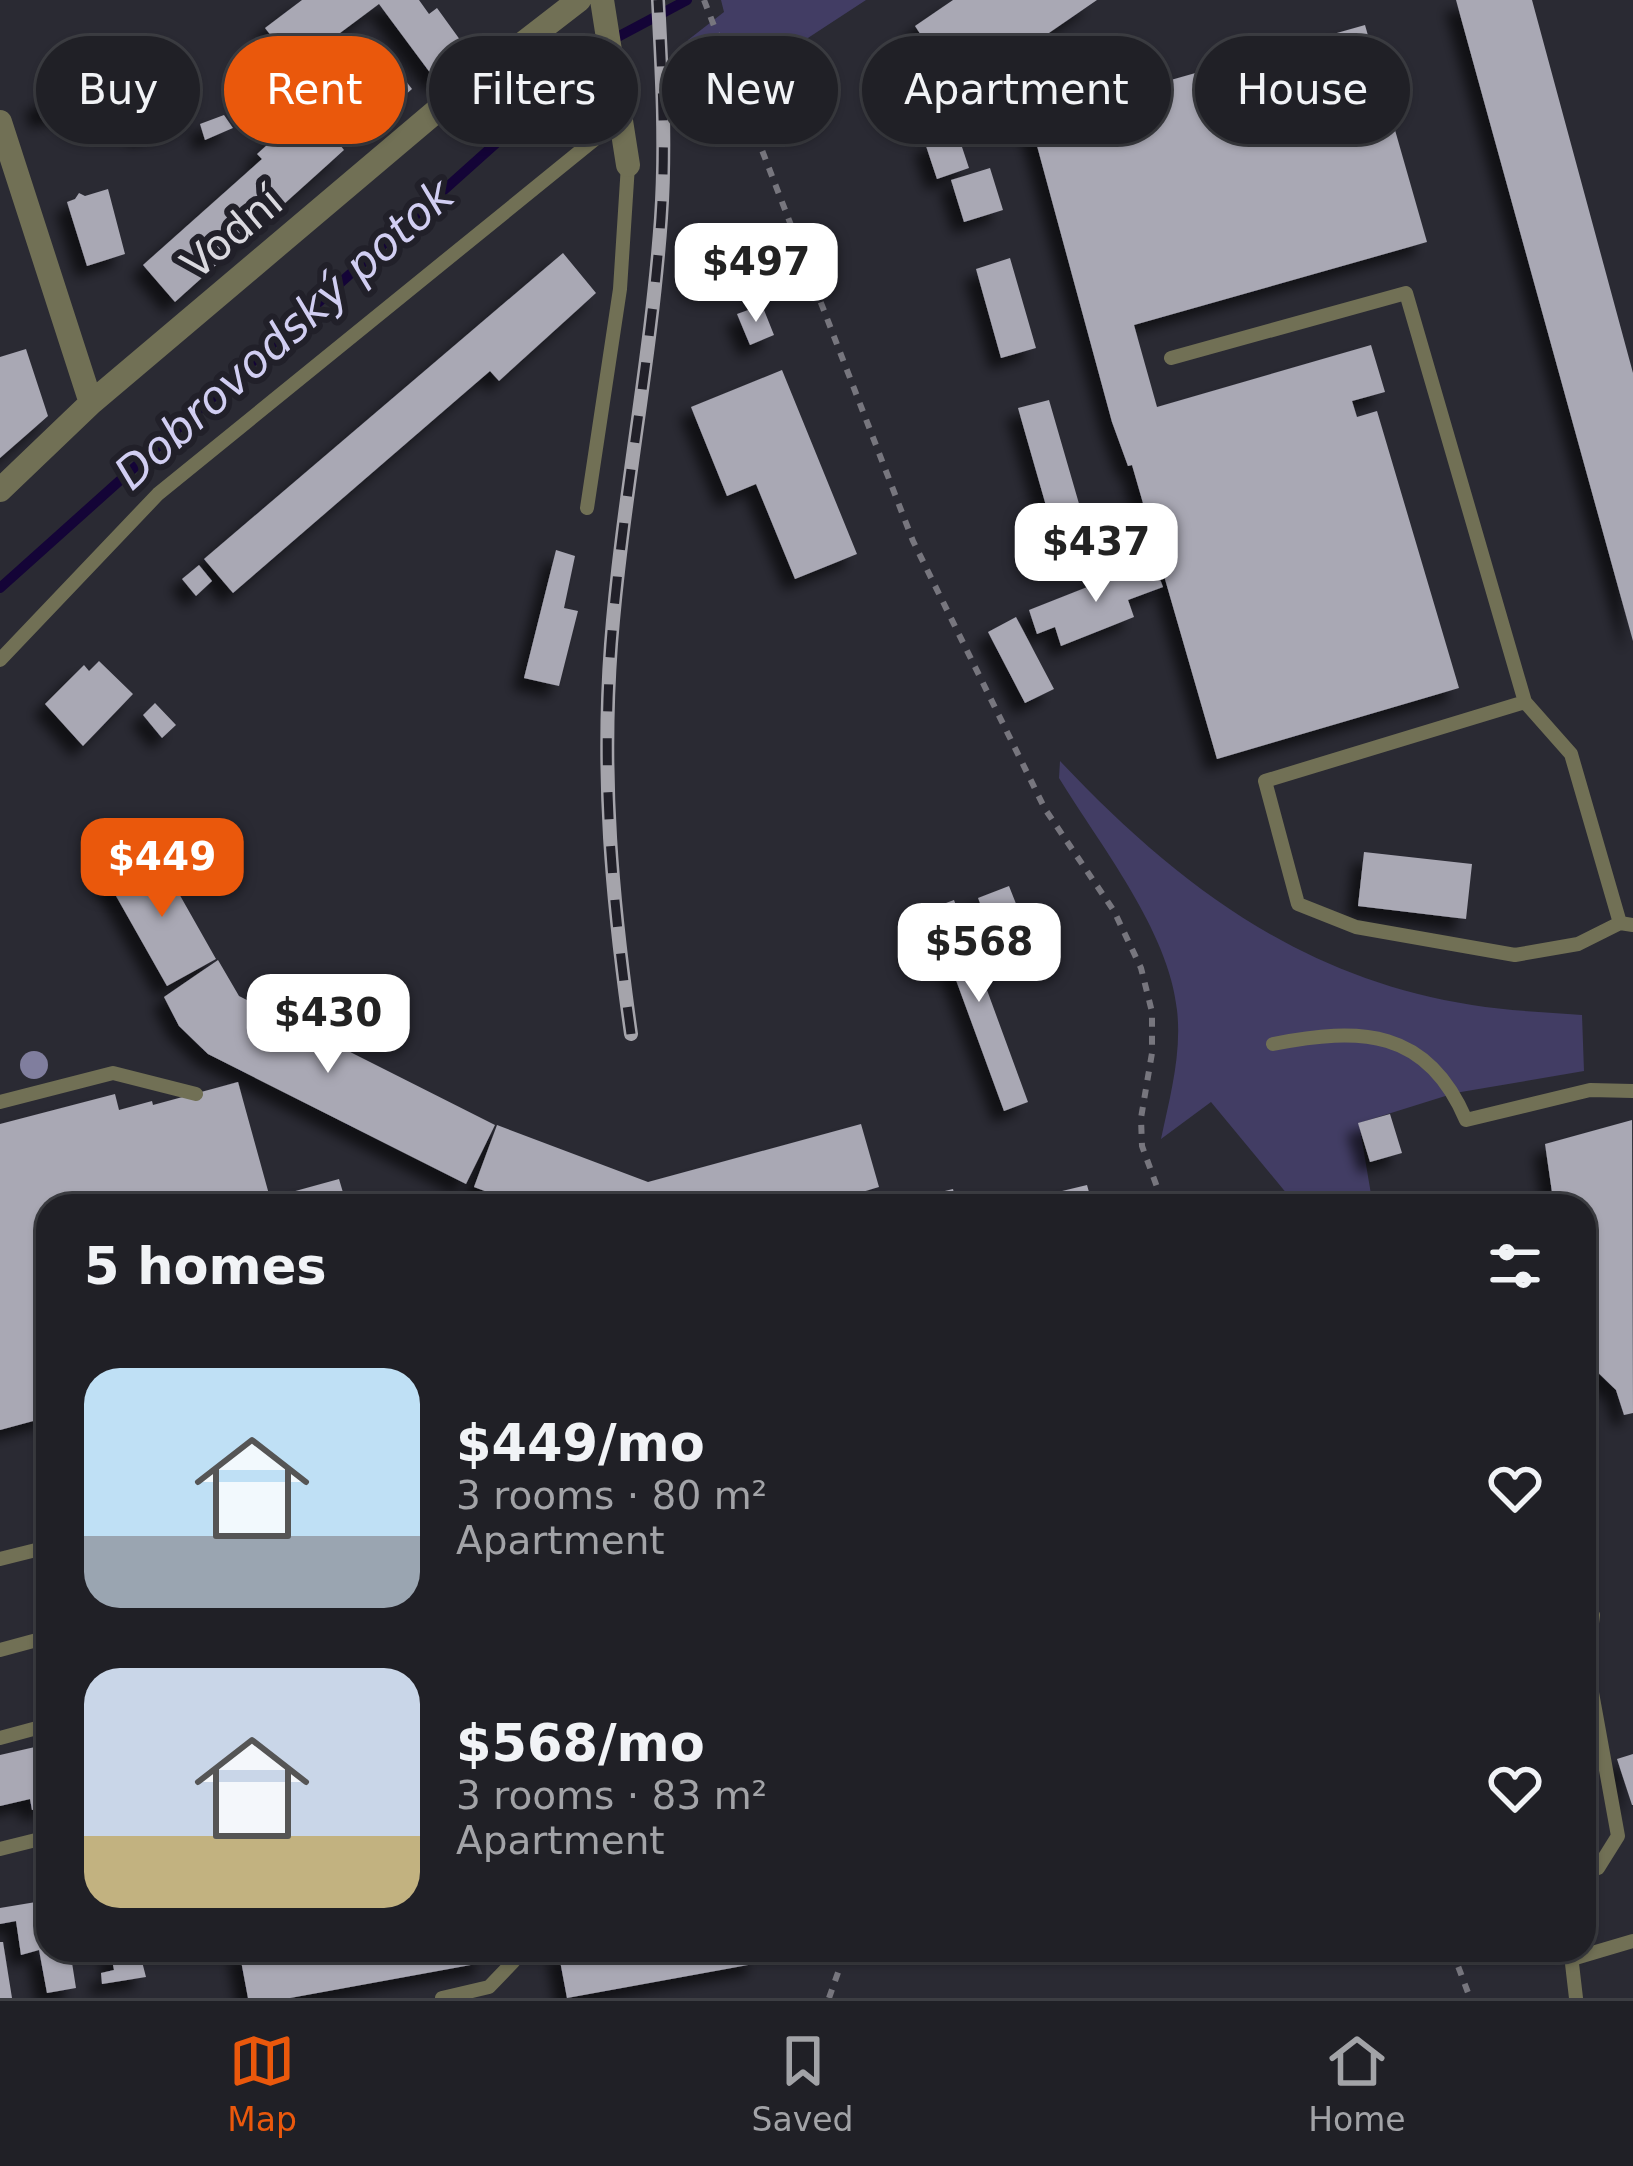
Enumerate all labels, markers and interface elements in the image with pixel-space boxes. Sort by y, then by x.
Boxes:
chip: Buy [36,36,200,144]
chip: Rent [224,36,405,144]
chip: Filters [429,36,638,144]
chip: New [662,36,838,144]
chip: Apartment [862,36,1171,144]
chip: House [1195,36,1410,144]
water label: Dobrovodský potok [104,167,466,500]
street label: Vodní [172,176,293,289]
pin: $497 [685,223,827,325]
text: $497 [702,239,810,284]
pin: $437 [1025,503,1167,605]
text: $437 [1042,519,1150,564]
pin: $449 [91,818,233,920]
text: $449 [108,834,216,879]
pin: $568 [908,903,1050,1005]
text: $568 [925,919,1033,964]
pin: $430 [257,974,399,1076]
text: $430 [274,990,382,1035]
icon: filters [1482,1233,1548,1299]
text: 5 homes [84,1237,327,1296]
text: $449/mo [456,1414,705,1473]
icon: home [180,1416,324,1560]
icon: heart [1482,1455,1548,1521]
text: 3 rooms · 80 m² [456,1473,767,1518]
text: Apartment [456,1518,665,1563]
text: $568/mo [456,1714,705,1773]
icon: home [180,1716,324,1860]
icon: heart [1482,1755,1548,1821]
text: 3 rooms · 83 m² [456,1773,767,1818]
text: Apartment [456,1818,665,1863]
tab: Map [227,2028,297,2139]
tab: Saved [752,2028,854,2139]
tab: Home [1308,2028,1406,2139]

